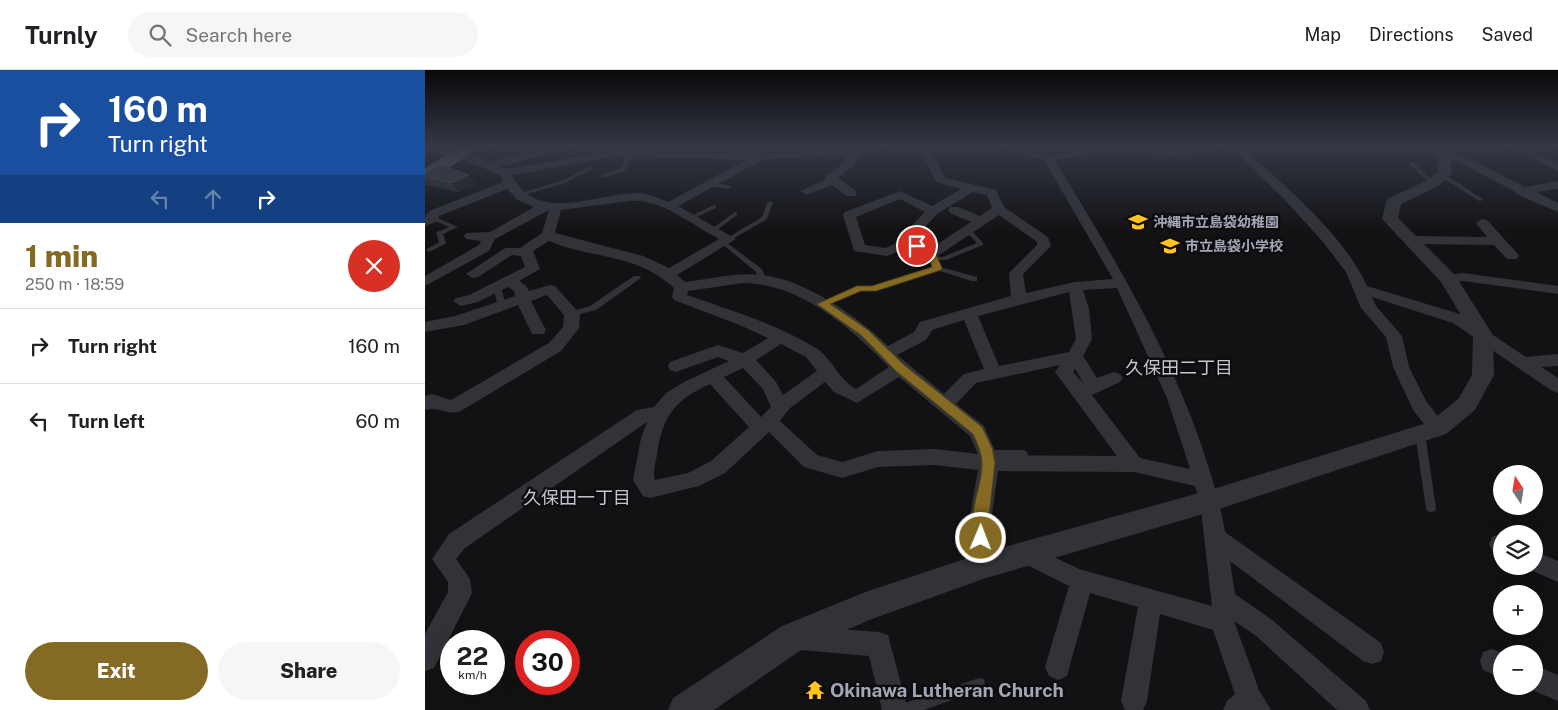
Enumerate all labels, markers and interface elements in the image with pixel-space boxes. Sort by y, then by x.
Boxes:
search box [128,12,478,57]
text: Turnly [25,21,98,49]
icon: search [146,21,174,49]
text: Search here [186,24,292,46]
text: Map [1304,24,1341,45]
text: Directions [1369,24,1454,45]
text: Saved [1482,24,1533,45]
text: 160 m [108,89,208,130]
icon: right [25,90,90,155]
text: Turn right [108,131,208,157]
icon: left [146,185,174,213]
icon: ahead [199,185,227,213]
icon: right [252,185,280,213]
school or university icon: 沖縄市立島袋幼稚園 [1127,211,1149,233]
place label: 沖縄市立島袋幼稚園 [1153,214,1279,230]
pin [896,225,938,267]
icon: arrive [903,232,931,260]
school or university icon: 市立島袋小学校 [1159,235,1181,257]
text: 1 min [25,238,98,274]
place label: 市立島袋小学校 [1185,238,1283,254]
button: close [348,240,400,292]
text: 250 m · 18:59 [25,275,124,294]
icon: right [25,332,53,360]
text: Turn right [68,335,157,357]
text: 160 m [348,335,400,357]
district label: 久保田二丁目 [1125,357,1233,378]
icon: left [25,407,53,435]
text: Turn left [68,410,145,432]
text: 60 m [356,410,400,432]
north arrow [1493,465,1543,515]
map controls [1493,465,1543,695]
district label: 久保田一丁目 [523,487,631,508]
position arrow [954,511,1006,563]
button: layers [1493,525,1543,575]
button: + [1493,585,1543,635]
speed limit sign: 30 [515,630,580,695]
text: 22 [457,641,488,671]
button: Exit [25,642,208,700]
button: Share [218,642,400,700]
button: − [1493,645,1543,695]
text: km/h [458,668,487,682]
temple icon: Okinawa Lutheran Church [804,679,826,701]
place label: Okinawa Lutheran Church [830,679,1064,701]

